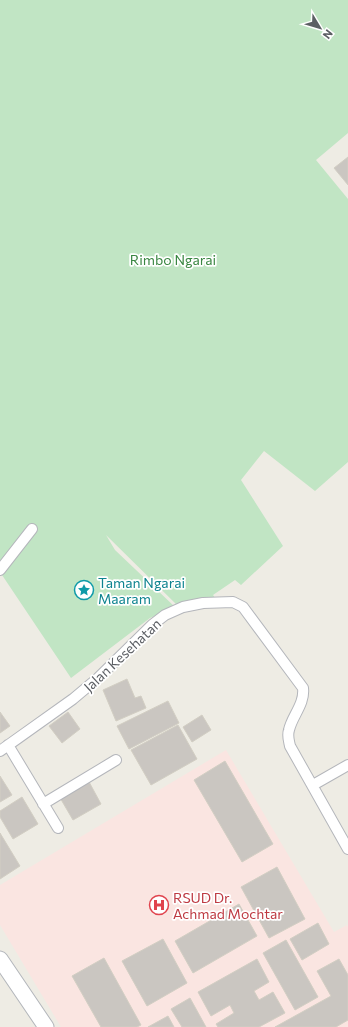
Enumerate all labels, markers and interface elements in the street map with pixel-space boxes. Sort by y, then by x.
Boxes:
north arrow [300,8,340,48]
text: N [321,27,336,42]
park label: Rimbo Ngarai [130,251,216,268]
place label: Taman Ngarai Maaram [98,574,185,607]
place icon: Taman Ngarai Maaram [73,579,95,601]
street label: Jalan Kesehatan [80,615,164,695]
place label: RSUD Dr. Achmad Mochtar [173,889,283,922]
hospital icon: RSUD Dr. Achmad Mochtar [148,894,170,916]

